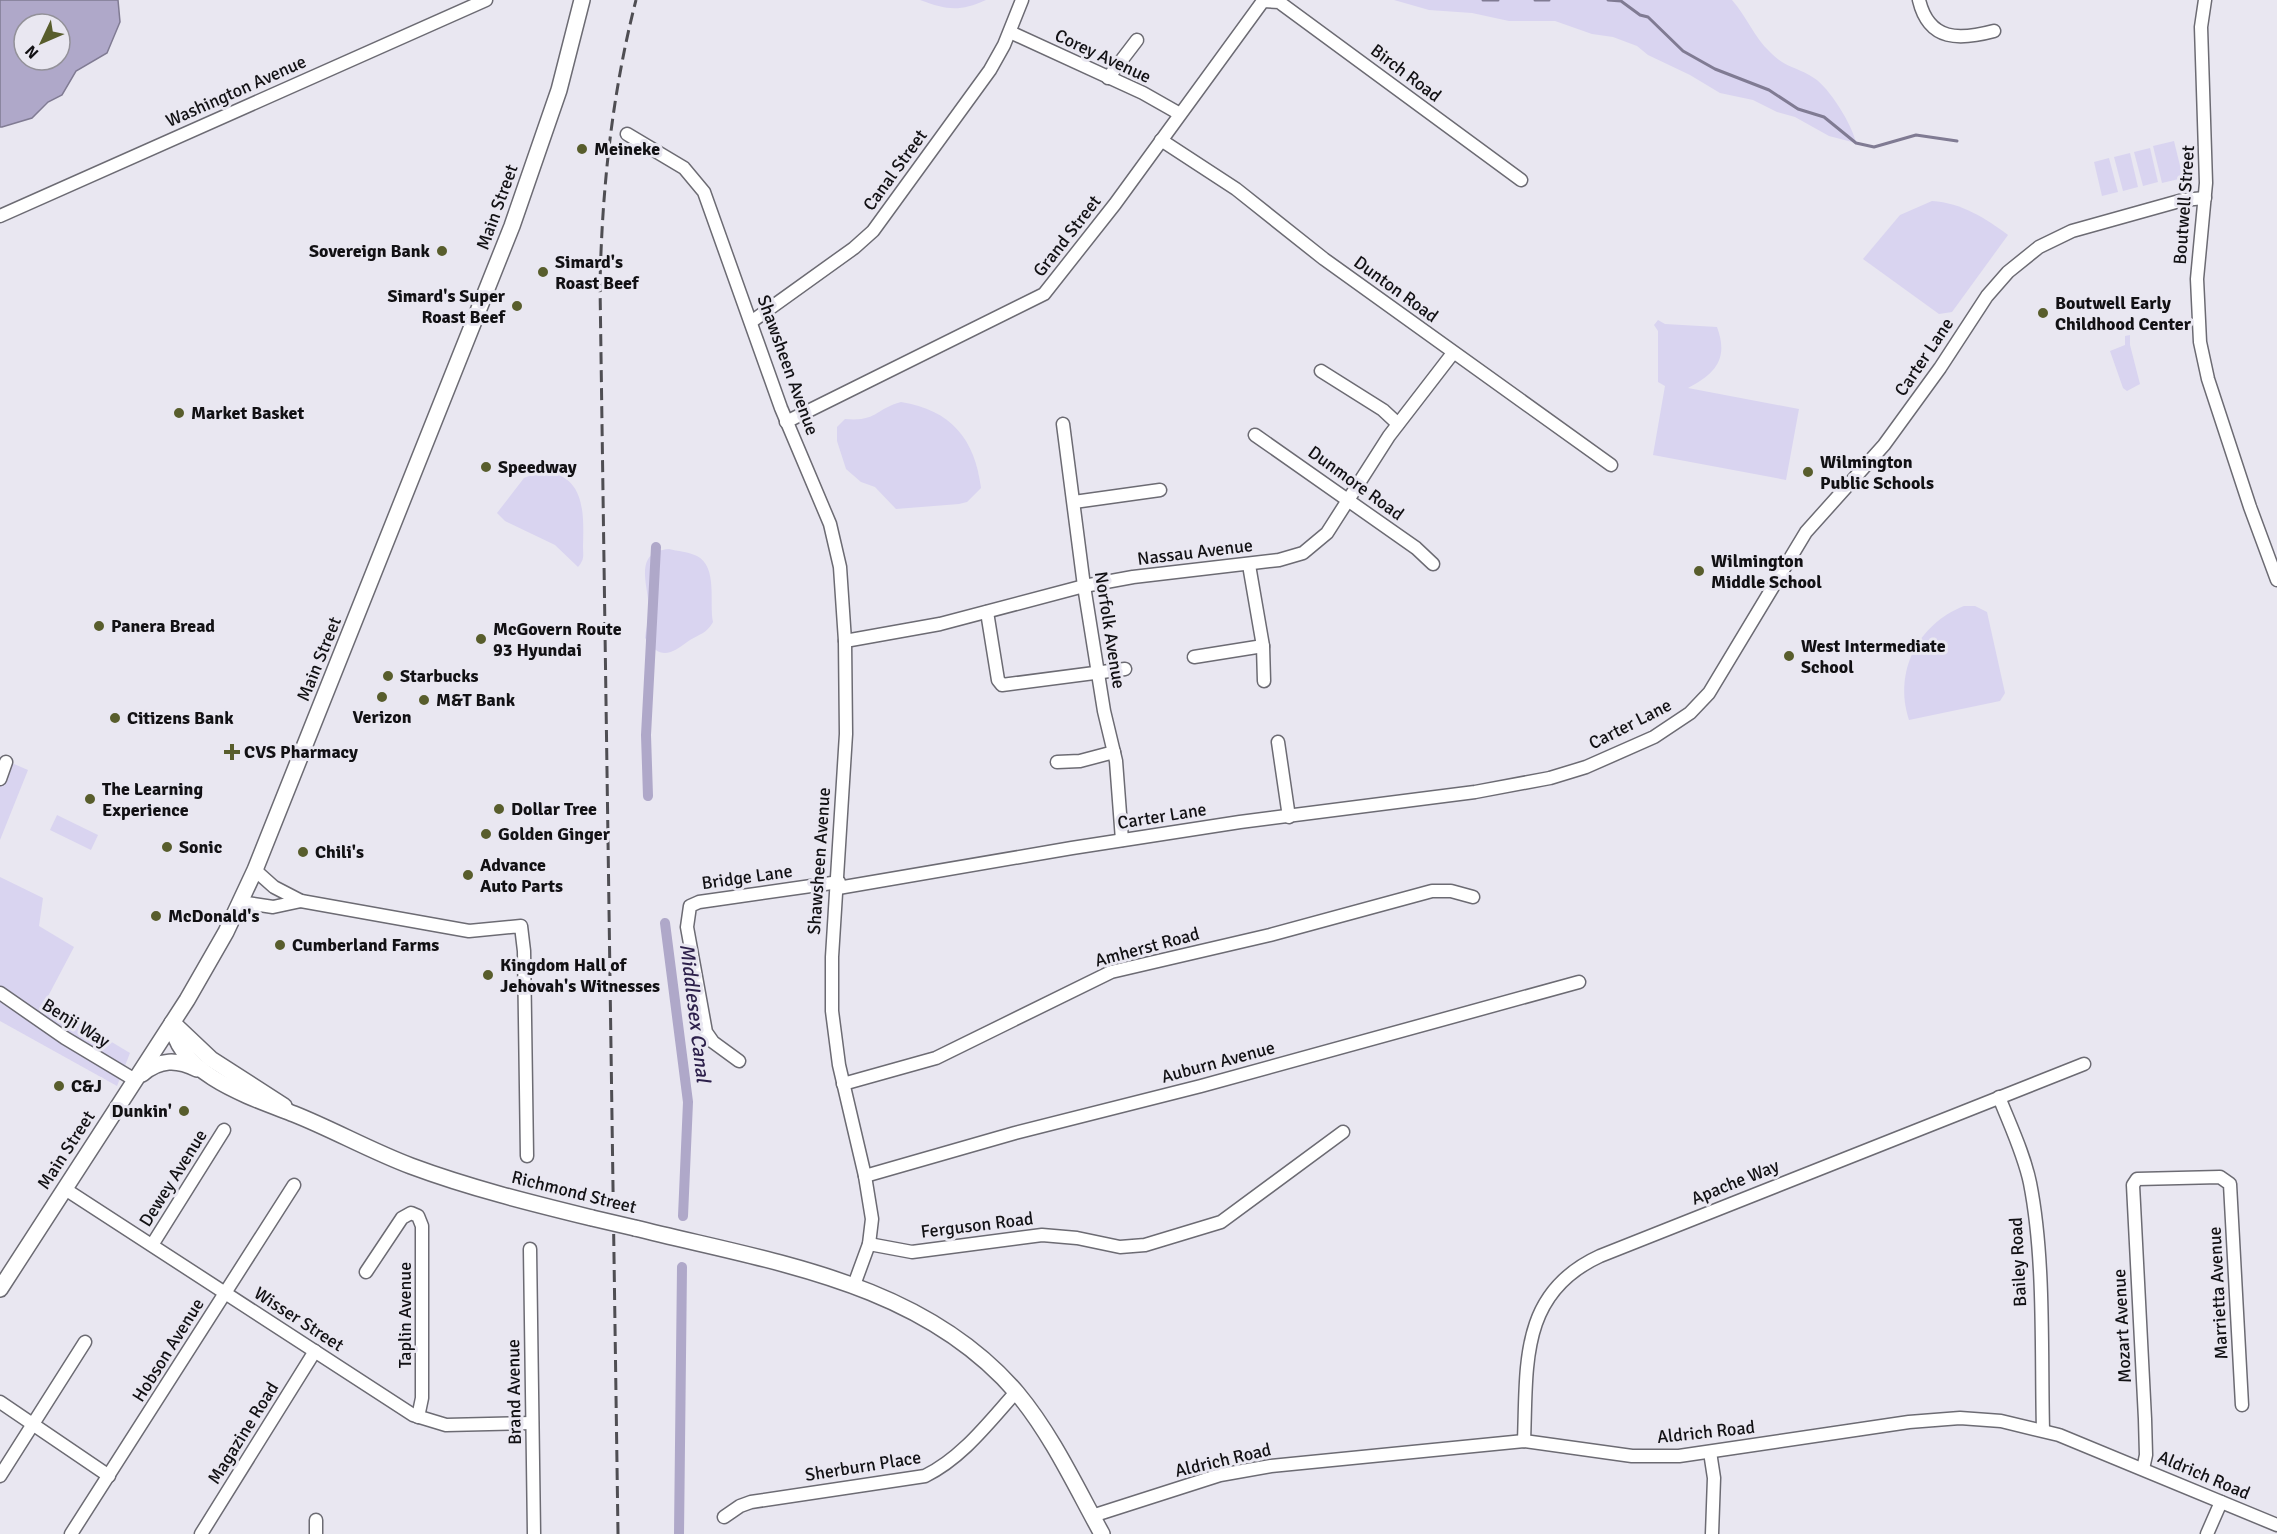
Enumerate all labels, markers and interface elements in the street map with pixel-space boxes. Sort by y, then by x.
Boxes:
north arrow [12,12,72,72]
street label: Corey Avenue [1051,24,1155,88]
street label: Birch Road [1366,39,1446,107]
text: N [21,41,43,63]
street label: Washington Avenue [162,50,310,132]
street label: Canal Street [858,125,932,215]
place label: Meineke [594,138,660,160]
marker: Meineke [575,142,589,156]
street label: Boutwell Street [2169,145,2199,265]
street label: Main Street [471,161,523,253]
street label: Grand Street [1028,191,1106,281]
place label: Sovereign Bank [309,240,431,262]
marker: Sovereign Bank [435,244,449,258]
place label: Simard's Roast Beef [555,251,640,294]
street label: Dunton Road [1349,251,1443,327]
marker: Simard's Roast Beef [536,265,550,279]
place label: Simard's Super Roast Beef [387,285,506,328]
street label: Shawsheen Avenue [752,292,824,438]
place label: Boutwell Early Childhood Center [2055,292,2192,335]
marker: Simard's Super Roast Beef [510,299,524,313]
marker: Boutwell Early Childhood Center [2036,306,2050,320]
street label: Carter Lane [1890,314,1958,400]
place label: Market Basket [191,402,304,424]
marker: Market Basket [172,406,186,420]
street label: Dunmore Road [1304,441,1408,525]
place label: Wilmington Public Schools [1820,451,1934,494]
place label: Speedway [498,456,577,478]
marker: Speedway [479,460,493,474]
marker: Wilmington Public Schools [1801,465,1815,479]
street label: Nassau Avenue [1136,534,1254,570]
place label: Wilmington Middle School [1711,550,1822,593]
marker: Wilmington Middle School [1692,564,1706,578]
street label: Norfolk Avenue [1090,570,1130,690]
street label: Main Street [292,613,346,705]
place label: Panera Bread [111,615,215,637]
place label: McGovern Route 93 Hyundai [493,618,622,661]
marker: Panera Bread [92,619,106,633]
marker: McGovern Route 93 Hyundai [474,632,488,646]
place label: West Intermediate School [1801,635,1946,678]
marker: West Intermediate School [1782,649,1796,663]
place label: Starbucks [400,665,479,687]
marker: Starbucks [381,669,395,683]
place label: M&T Bank [436,689,516,711]
marker: Verizon [375,690,389,704]
marker: M&T Bank [417,693,431,707]
street label: Carter Lane [1585,694,1675,754]
place label: Verizon [352,706,412,728]
place label: Citizens Bank [127,707,234,729]
marker: Citizens Bank [108,711,122,725]
place label: CVS Pharmacy [244,741,358,763]
marker: CVS Pharmacy [225,745,239,759]
place label: The Learning Experience [102,778,203,821]
street label: Shawsheen Avenue [803,787,835,935]
marker: The Learning Experience [83,792,97,806]
place label: Dollar Tree [511,798,597,820]
street label: Carter Lane [1116,798,1208,834]
marker: Dollar Tree [492,802,506,816]
place label: Golden Ginger [498,823,611,845]
marker: Golden Ginger [479,827,493,841]
place label: Sonic [179,836,223,858]
marker: Sonic [160,840,174,854]
place label: Chili's [315,841,364,863]
marker: Chili's [296,845,310,859]
place label: Advance Auto Parts [480,854,563,897]
street label: Bridge Lane [700,860,794,894]
marker: Advance Auto Parts [461,868,475,882]
place label: McDonald's [168,905,259,927]
marker: McDonald's [149,909,163,923]
street label: Amherst Road [1092,922,1202,972]
place label: Cumberland Farms [292,934,439,956]
marker: Cumberland Farms [273,938,287,952]
water label: Middlesex Canal [674,942,716,1086]
place label: Kingdom Hall of Jehovah's Witnesses [500,954,660,997]
marker: Kingdom Hall of Jehovah's Witnesses [481,968,495,982]
street label: Benji Way [38,994,114,1053]
street label: Auburn Avenue [1159,1036,1277,1088]
place label: C&J [71,1075,102,1097]
marker: C&J [52,1079,66,1093]
place label: Dunkin' [112,1100,172,1122]
marker: Dunkin' [177,1104,191,1118]
street label: Main Street [32,1107,100,1193]
street label: Dewey Avenue [134,1125,212,1231]
street label: Apache Way [1688,1154,1783,1210]
street label: Richmond Street [509,1166,639,1218]
street label: Ferguson Road [919,1207,1035,1243]
street label: Bailey Road [2005,1217,2031,1307]
street label: Marrietta Avenue [2204,1226,2232,1360]
street label: Taplin Avenue [394,1262,416,1368]
street label: Mozart Avenue [2108,1268,2136,1384]
street label: Wisser Street [250,1282,348,1356]
street label: Hobson Avenue [127,1294,209,1406]
street label: Brand Avenue [502,1339,526,1445]
street label: Magazine Road [203,1378,283,1488]
street label: Aldrich Road [1656,1416,1756,1448]
street label: Aldrich Road [1173,1438,1273,1482]
street label: Sherburn Place [803,1446,923,1486]
street label: Aldrich Road [2155,1446,2253,1504]

